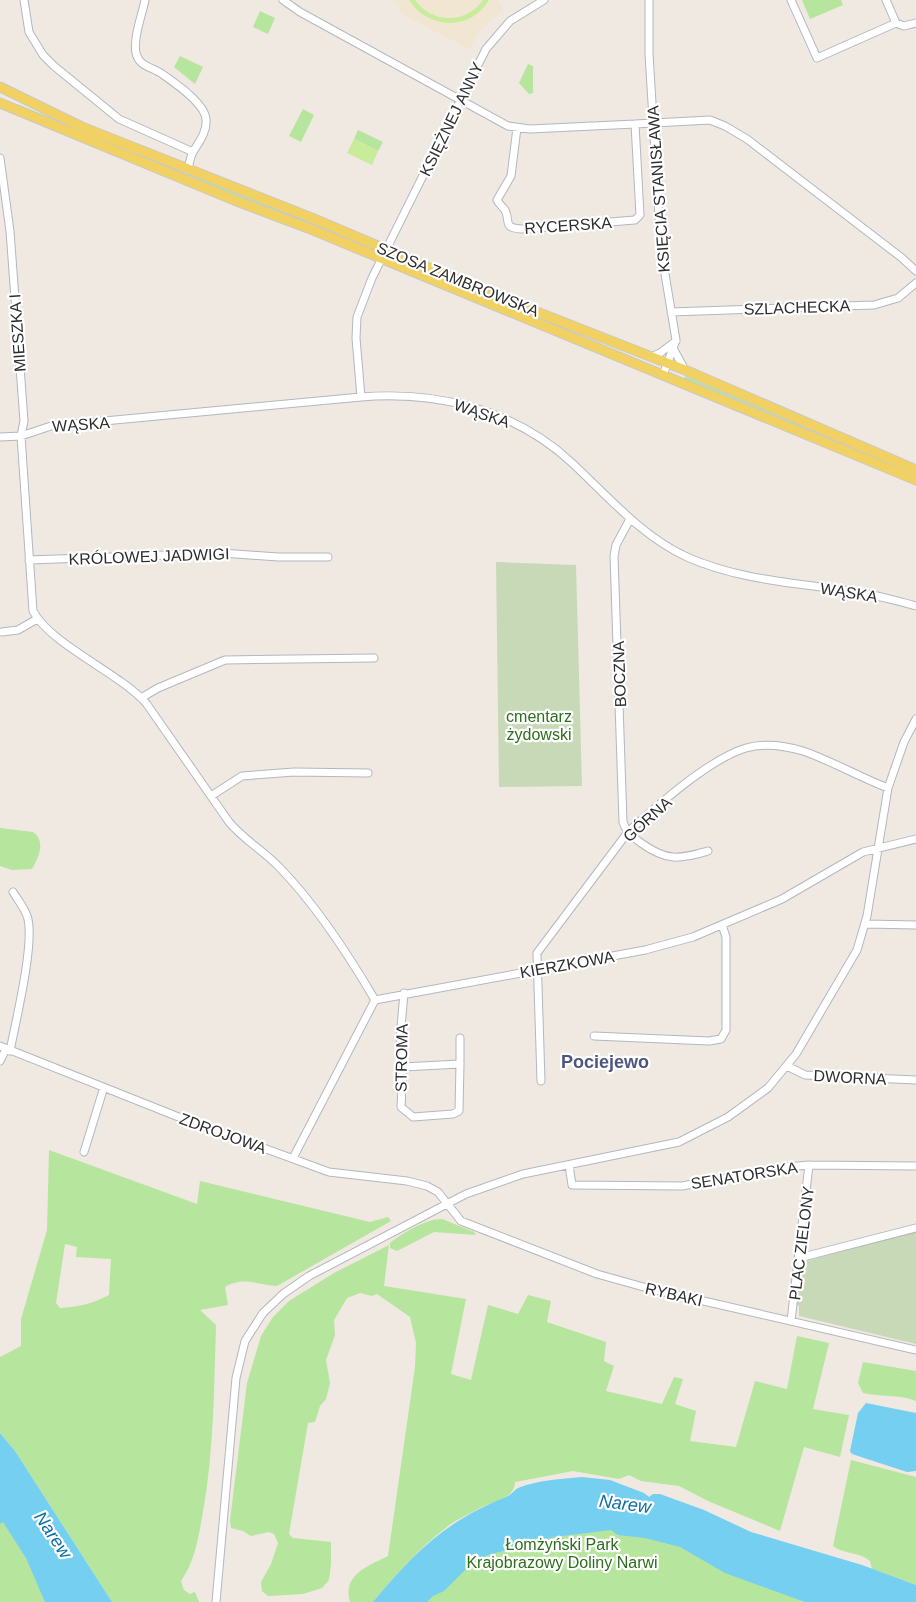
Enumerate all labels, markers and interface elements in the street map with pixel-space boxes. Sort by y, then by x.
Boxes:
street label: KSIĘŻNEJ ANNY [416,59,487,179]
street label: KSIĘCIA STANISŁAWA [644,105,673,273]
street label: RYCERSKA [524,214,613,237]
street label: SZOSA ZAMBROWSKA [374,239,542,320]
street label: MIESZKA I [6,293,29,373]
street label: SZLACHECKA [743,297,851,318]
street label: WĄSKA [452,396,512,431]
street label: WĄSKA [52,414,111,435]
street label: KRÓLOWEJ JADWIGI [68,544,230,568]
street label: WĄSKA [819,580,879,605]
street label: BOCZNA [610,640,629,708]
park label: cmentarz żydowski [506,708,572,743]
street label: GÓRNA [619,792,675,845]
street label: KIERZKOWA [519,948,616,981]
street label: STROMA [392,1023,411,1092]
district label: Pociejewo [561,1052,649,1072]
street label: DWORNA [813,1067,887,1088]
street label: ZDROJOWA [177,1110,269,1157]
street label: SENATORSKA [689,1159,799,1192]
street label: PLAC ZIELONY [786,1185,817,1301]
street label: RYBAKI [644,1280,704,1309]
water label: Narew [598,1491,653,1517]
water label: Narew [30,1508,76,1563]
park label: Łomżyński Park Krajobrazowy Doliny Narwi [466,1536,658,1571]

